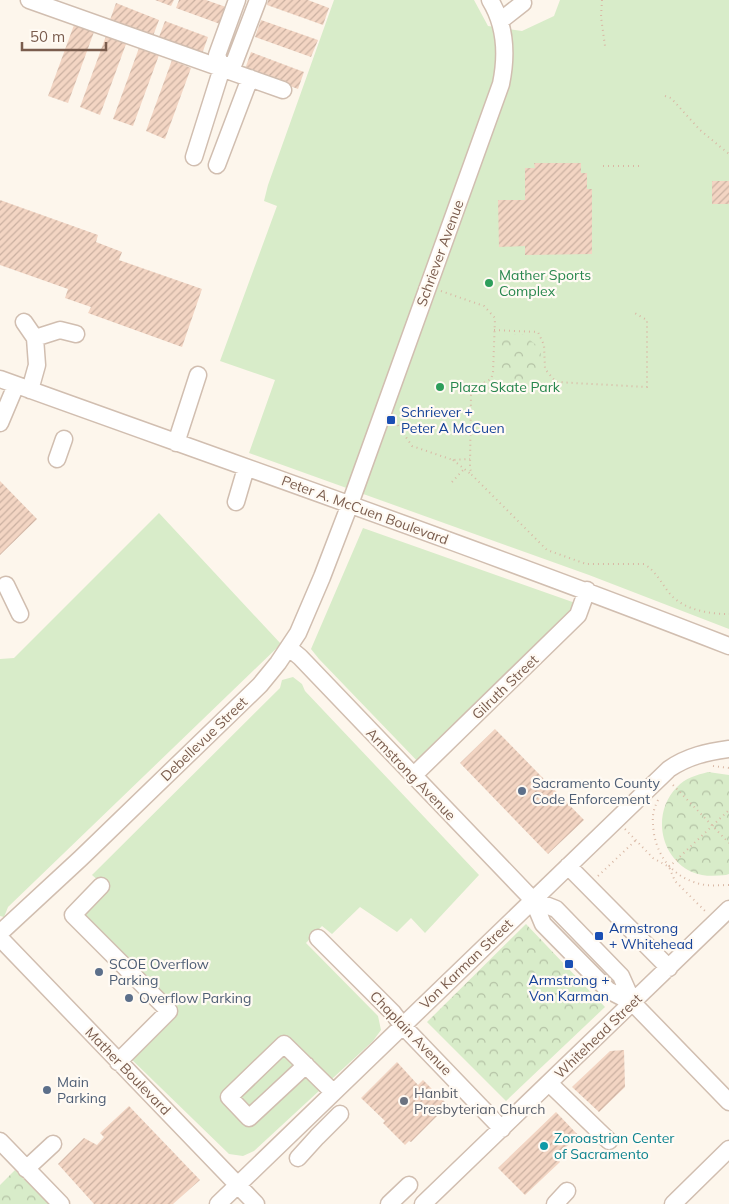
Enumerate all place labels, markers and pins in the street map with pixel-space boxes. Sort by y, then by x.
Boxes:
place label: Mather Sports Complex [499,266,591,300]
marker: Mather Sports Complex [483,277,495,289]
place label: Plaza Skate Park [450,378,561,396]
marker: Plaza Skate Park [434,381,446,393]
place label: Schriever + Peter A McCuen [401,403,505,437]
marker: Schriever + Peter A McCuen [385,414,397,426]
place label: Sacramento County Code Enforcement [532,774,660,808]
marker: Sacramento County Code Enforcement [516,785,528,797]
place label: Armstrong + Whitehead [609,919,693,953]
marker: Armstrong + Whitehead [593,930,605,942]
place label: SCOE Overflow Parking [109,955,209,989]
marker: Armstrong + Von Karman [563,958,575,970]
marker: SCOE Overflow Parking [93,966,105,978]
place label: Armstrong + Von Karman [528,971,610,1005]
place label: Overflow Parking [139,989,251,1007]
marker: Overflow Parking [123,992,135,1004]
place label: Main Parking [57,1073,106,1107]
marker: Main Parking [41,1084,53,1096]
place label: Hanbit Presbyterian Church [414,1084,545,1118]
marker: Hanbit Presbyterian Church [398,1095,410,1107]
place label: Zoroastrian Center of Sacramento [554,1129,675,1163]
marker: Zoroastrian Center of Sacramento [538,1140,550,1152]

